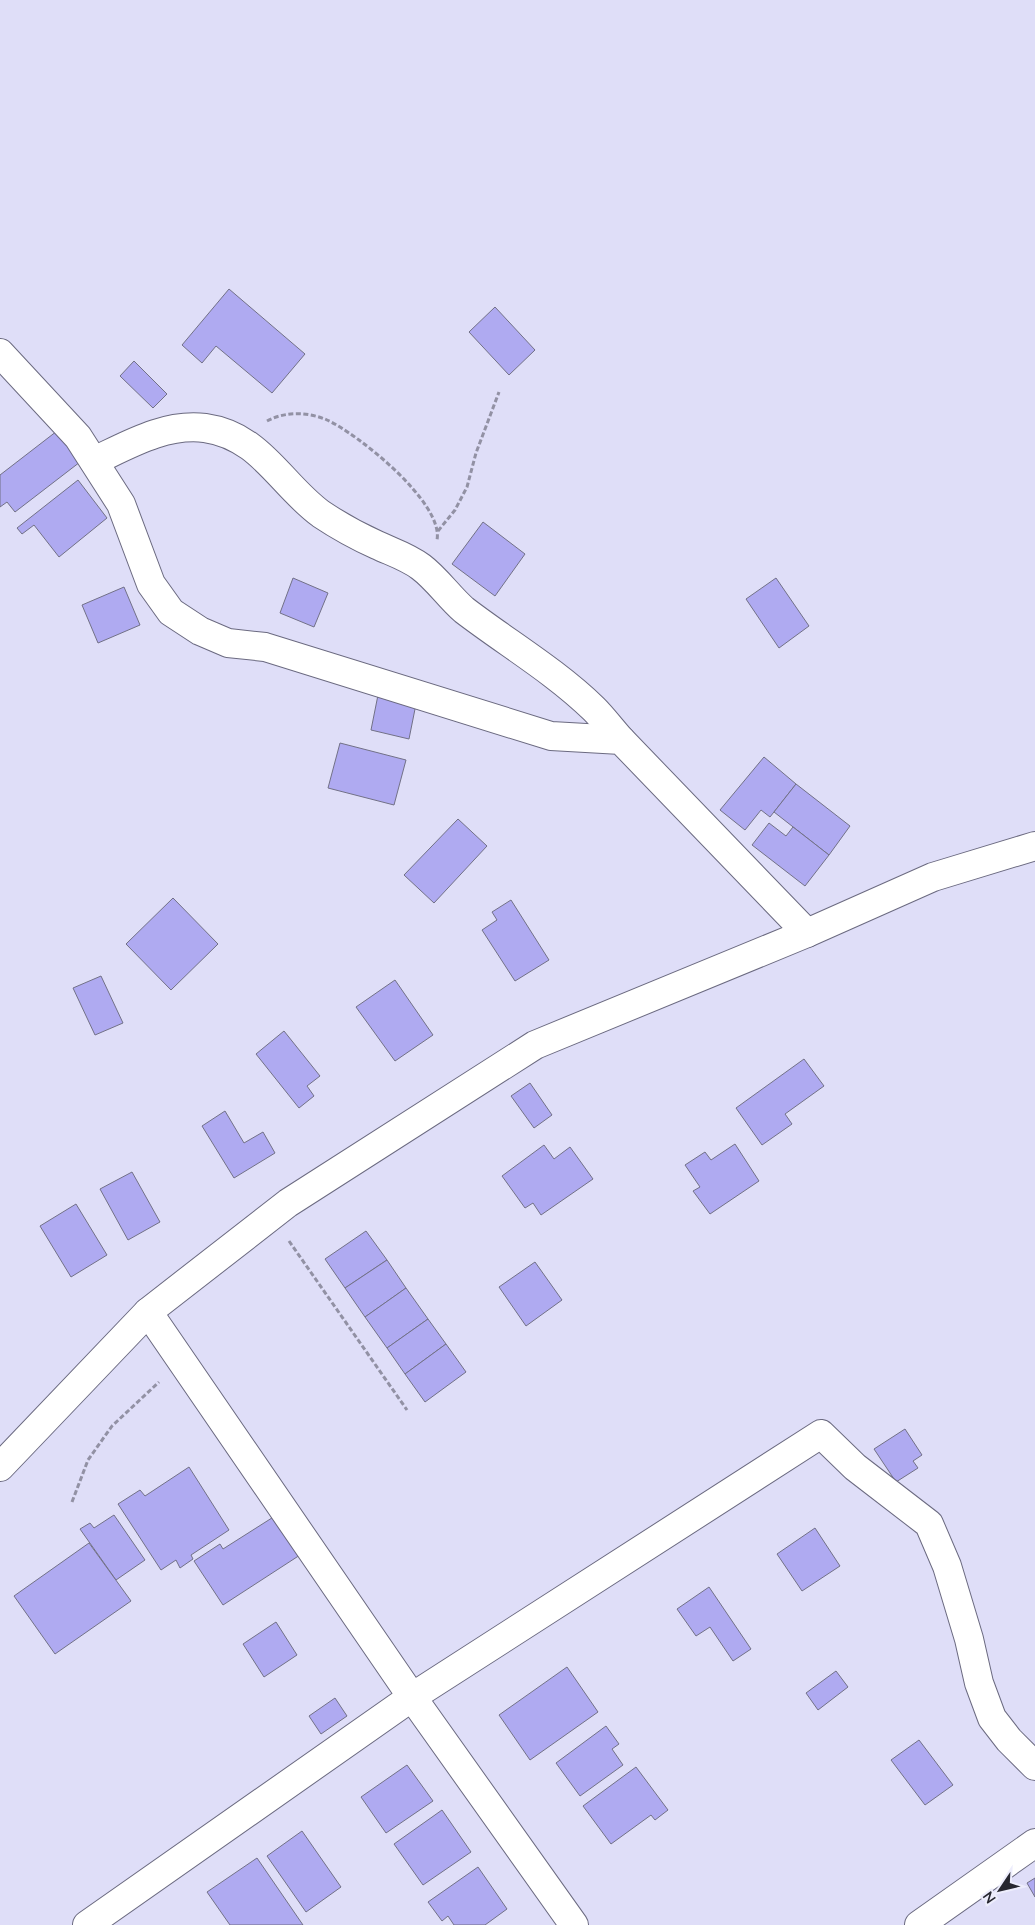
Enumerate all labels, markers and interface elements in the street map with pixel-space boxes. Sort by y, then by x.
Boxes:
north arrow [975,1865,1025,1915]
text: N [979,1888,999,1907]

